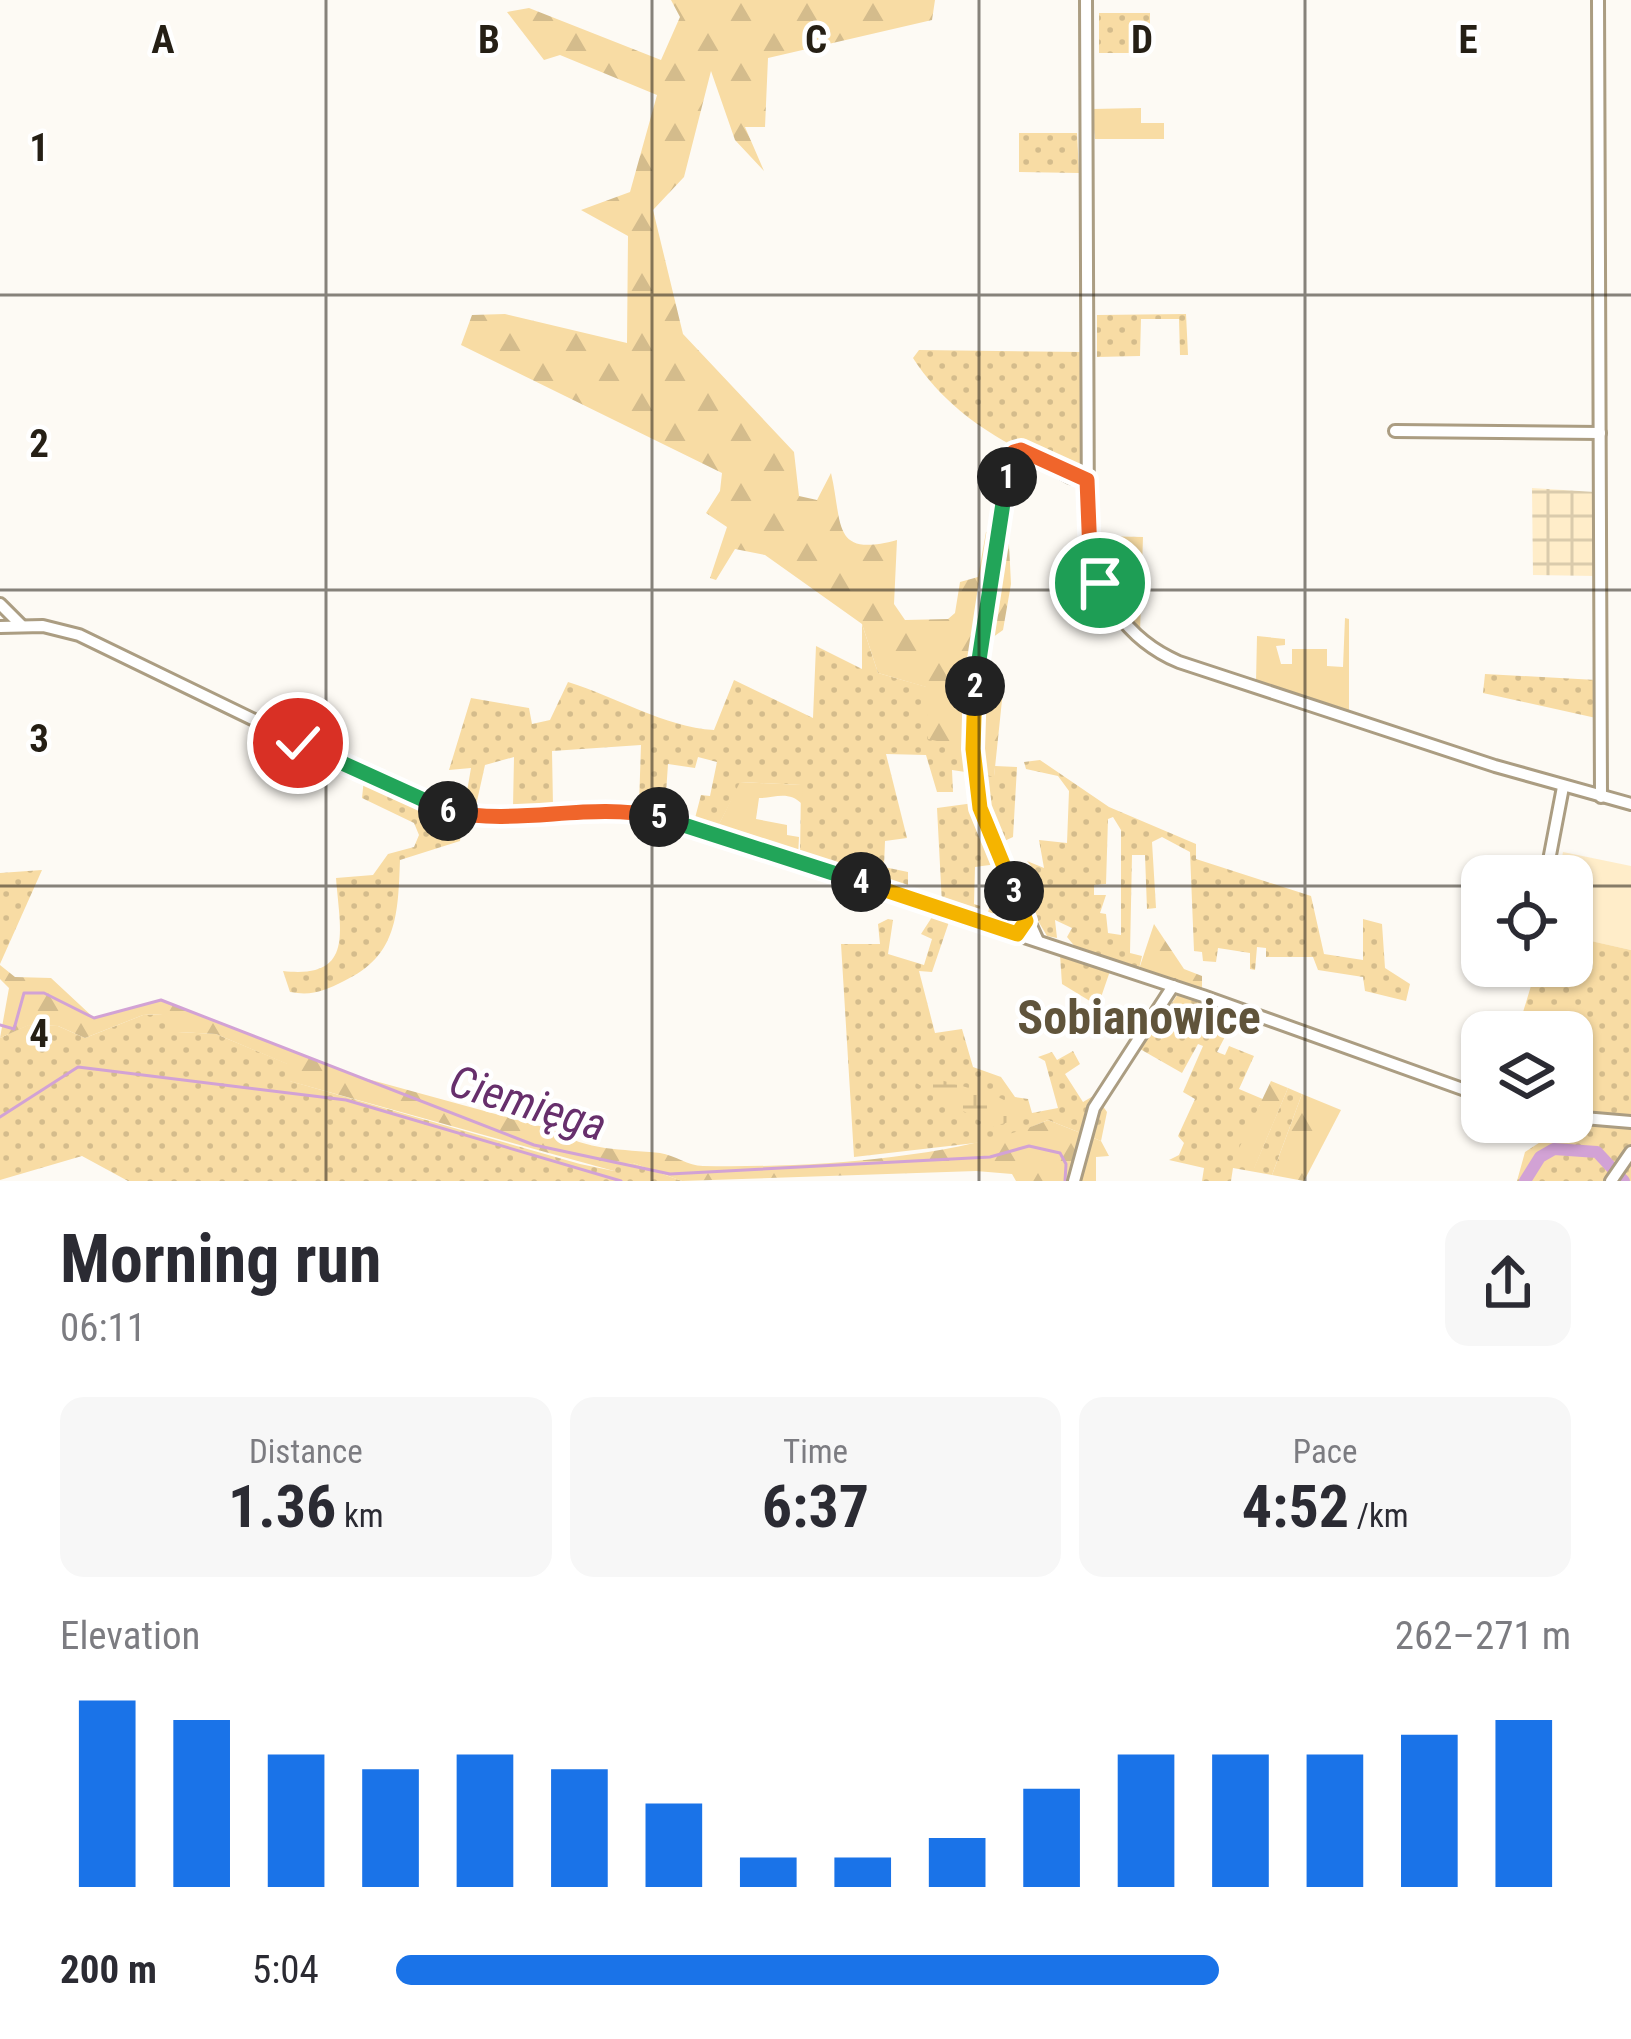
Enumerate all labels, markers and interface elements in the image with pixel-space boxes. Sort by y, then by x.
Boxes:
text: A [151,17,175,63]
text: B [478,17,500,63]
text: C [805,17,827,63]
text: D [1131,17,1153,63]
text: E [1458,17,1478,63]
text: 1 [29,125,49,171]
text: 2 [29,421,49,467]
pin: 1 [977,447,1037,507]
text: 1 [999,457,1015,496]
pin [1049,532,1151,634]
icon: arrive [1067,550,1133,616]
pin: 2 [945,656,1005,716]
text: 2 [967,666,983,705]
pin [247,692,349,794]
icon: check [265,710,331,776]
text: 3 [29,716,49,762]
pin: 6 [418,781,478,841]
pin: 5 [629,787,689,847]
text: 6 [440,791,456,830]
text: 5 [651,797,667,836]
pin: 4 [831,852,891,912]
map controls [1461,855,1593,1143]
button: locate [1461,855,1593,987]
pin: 3 [984,861,1044,921]
text: 4 [853,862,869,901]
text: 3 [1006,871,1022,910]
district label: Sobianowice [1017,989,1261,1046]
text: 4 [29,1011,49,1057]
button: layers [1461,1011,1593,1143]
water label: Ciemięga [443,1054,613,1152]
button: share [1445,1220,1571,1346]
text: Morning run [60,1221,382,1298]
text: 06:11 [60,1305,146,1351]
text: Distance [249,1432,363,1471]
text: Time [783,1432,848,1471]
text: Pace [1293,1432,1357,1471]
text: 1.36 [228,1471,336,1542]
text: 6:37 [762,1471,869,1542]
text: 4:52 [1242,1471,1349,1542]
text: km [336,1496,384,1535]
text: /km [1349,1496,1409,1535]
text: Elevation [60,1613,200,1659]
text: 262–271 m [1395,1613,1571,1659]
text: 200 m [60,1947,157,1993]
text: 5:04 [252,1947,319,1993]

